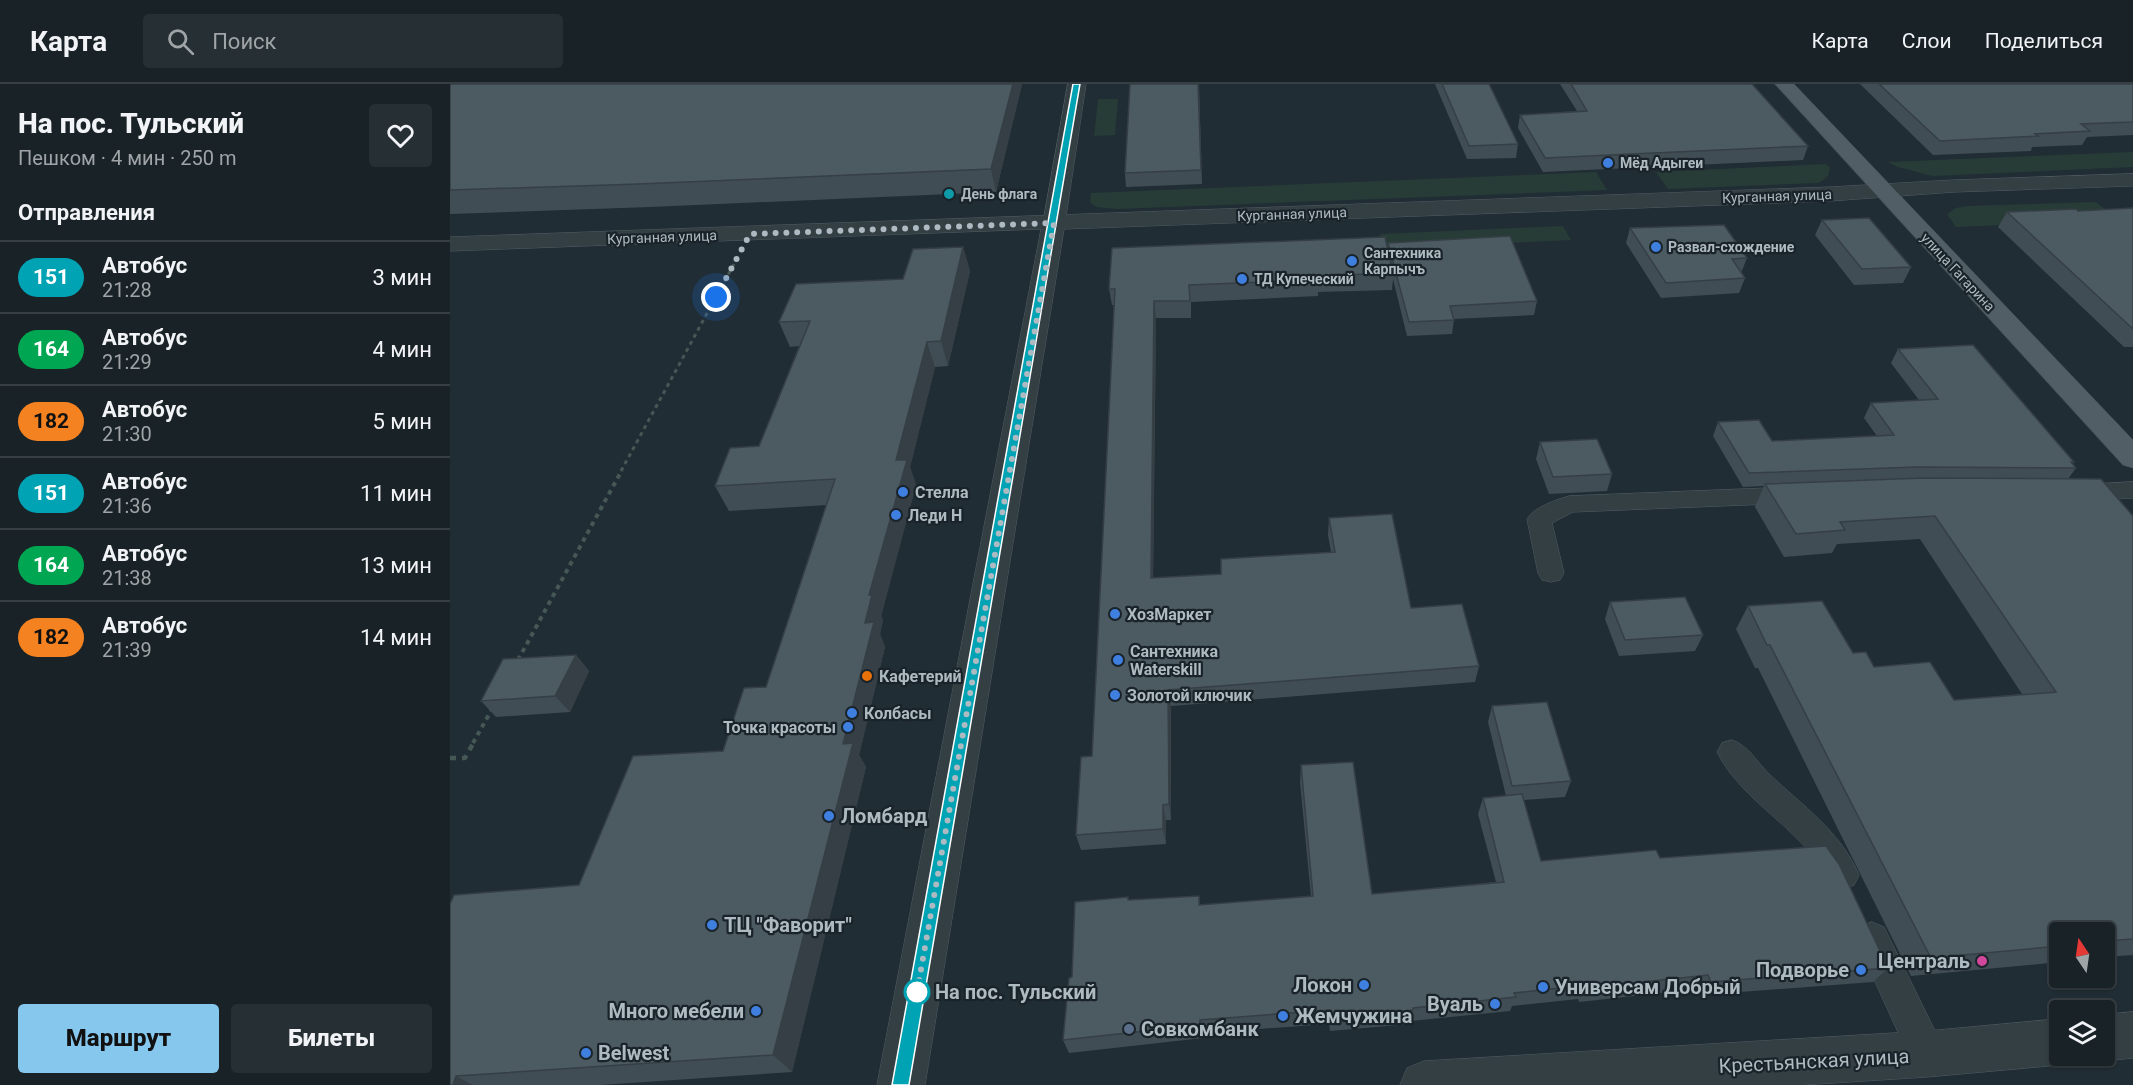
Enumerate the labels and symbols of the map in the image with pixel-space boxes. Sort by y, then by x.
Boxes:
place label: Мёд Адыгеи [1620,155,1703,171]
marker: Мёд Адыгеи [1601,156,1615,170]
place label: День флага [961,186,1038,202]
street label: Курганная улица [1722,186,1832,206]
marker: День флага [942,187,956,201]
street label: Курганная улица [1237,204,1347,224]
street label: Курганная улица [607,227,717,247]
street label: улица Гагарина [1918,230,1998,314]
place label: Развал-схождение [1668,239,1795,255]
marker: Развал-схождение [1649,240,1663,254]
place label: Сантехника Карпычъ [1364,245,1442,277]
marker: Сантехника Карпычъ [1345,254,1359,268]
place label: ТД Купеческий [1254,271,1354,287]
marker: ТД Купеческий [1235,272,1249,286]
your location [701,282,731,312]
place label: Стелла [915,483,969,502]
marker: Стелла [896,485,910,499]
place label: Леди Н [908,506,962,525]
marker: Леди Н [889,508,903,522]
place label: ХозМаркет [1127,605,1211,624]
marker: ХозМаркет [1108,607,1122,621]
place label: Сантехника Waterskill [1130,642,1219,679]
marker: Сантехника Waterskill [1111,653,1125,667]
place label: Кафетерий [879,667,962,686]
marker: Кафетерий [860,669,874,683]
place label: Золотой ключик [1127,686,1253,705]
marker: Золотой ключик [1108,688,1122,702]
place label: Колбасы [864,704,931,723]
marker: Колбасы [845,706,859,720]
place label: Точка красоты [723,718,836,737]
marker: Точка красоты [841,720,855,734]
place label: Ломбард [841,804,928,828]
marker: Ломбард [822,809,836,823]
place label: ТЦ "Фаворит" [724,913,852,937]
marker: ТЦ "Фаворит" [705,918,719,932]
north arrow [2049,922,2115,988]
place label: Централь [1878,949,1970,973]
marker: Централь [1975,954,1989,968]
place label: Подворье [1756,958,1849,982]
marker: Подворье [1854,963,1868,977]
place label: Локон [1293,973,1352,997]
place label: Универсам Добрый [1555,975,1741,999]
marker: Локон [1357,978,1371,992]
marker: На пос. Тульский [904,979,930,1005]
place label: На пос. Тульский [935,980,1096,1004]
marker: Универсам Добрый [1536,980,1550,994]
place label: Вуаль [1427,992,1483,1016]
marker: Вуаль [1488,997,1502,1011]
place label: Много мебели [609,999,744,1023]
marker: Много мебели [749,1004,763,1018]
place label: Жемчужина [1295,1004,1413,1028]
marker: Жемчужина [1276,1009,1290,1023]
place label: Совкомбанк [1141,1017,1259,1041]
marker: Совкомбанк [1122,1022,1136,1036]
place label: Belwest [598,1041,670,1065]
street label: Крестьянская улица [1718,1044,1910,1078]
marker: Belwest [579,1046,593,1060]

